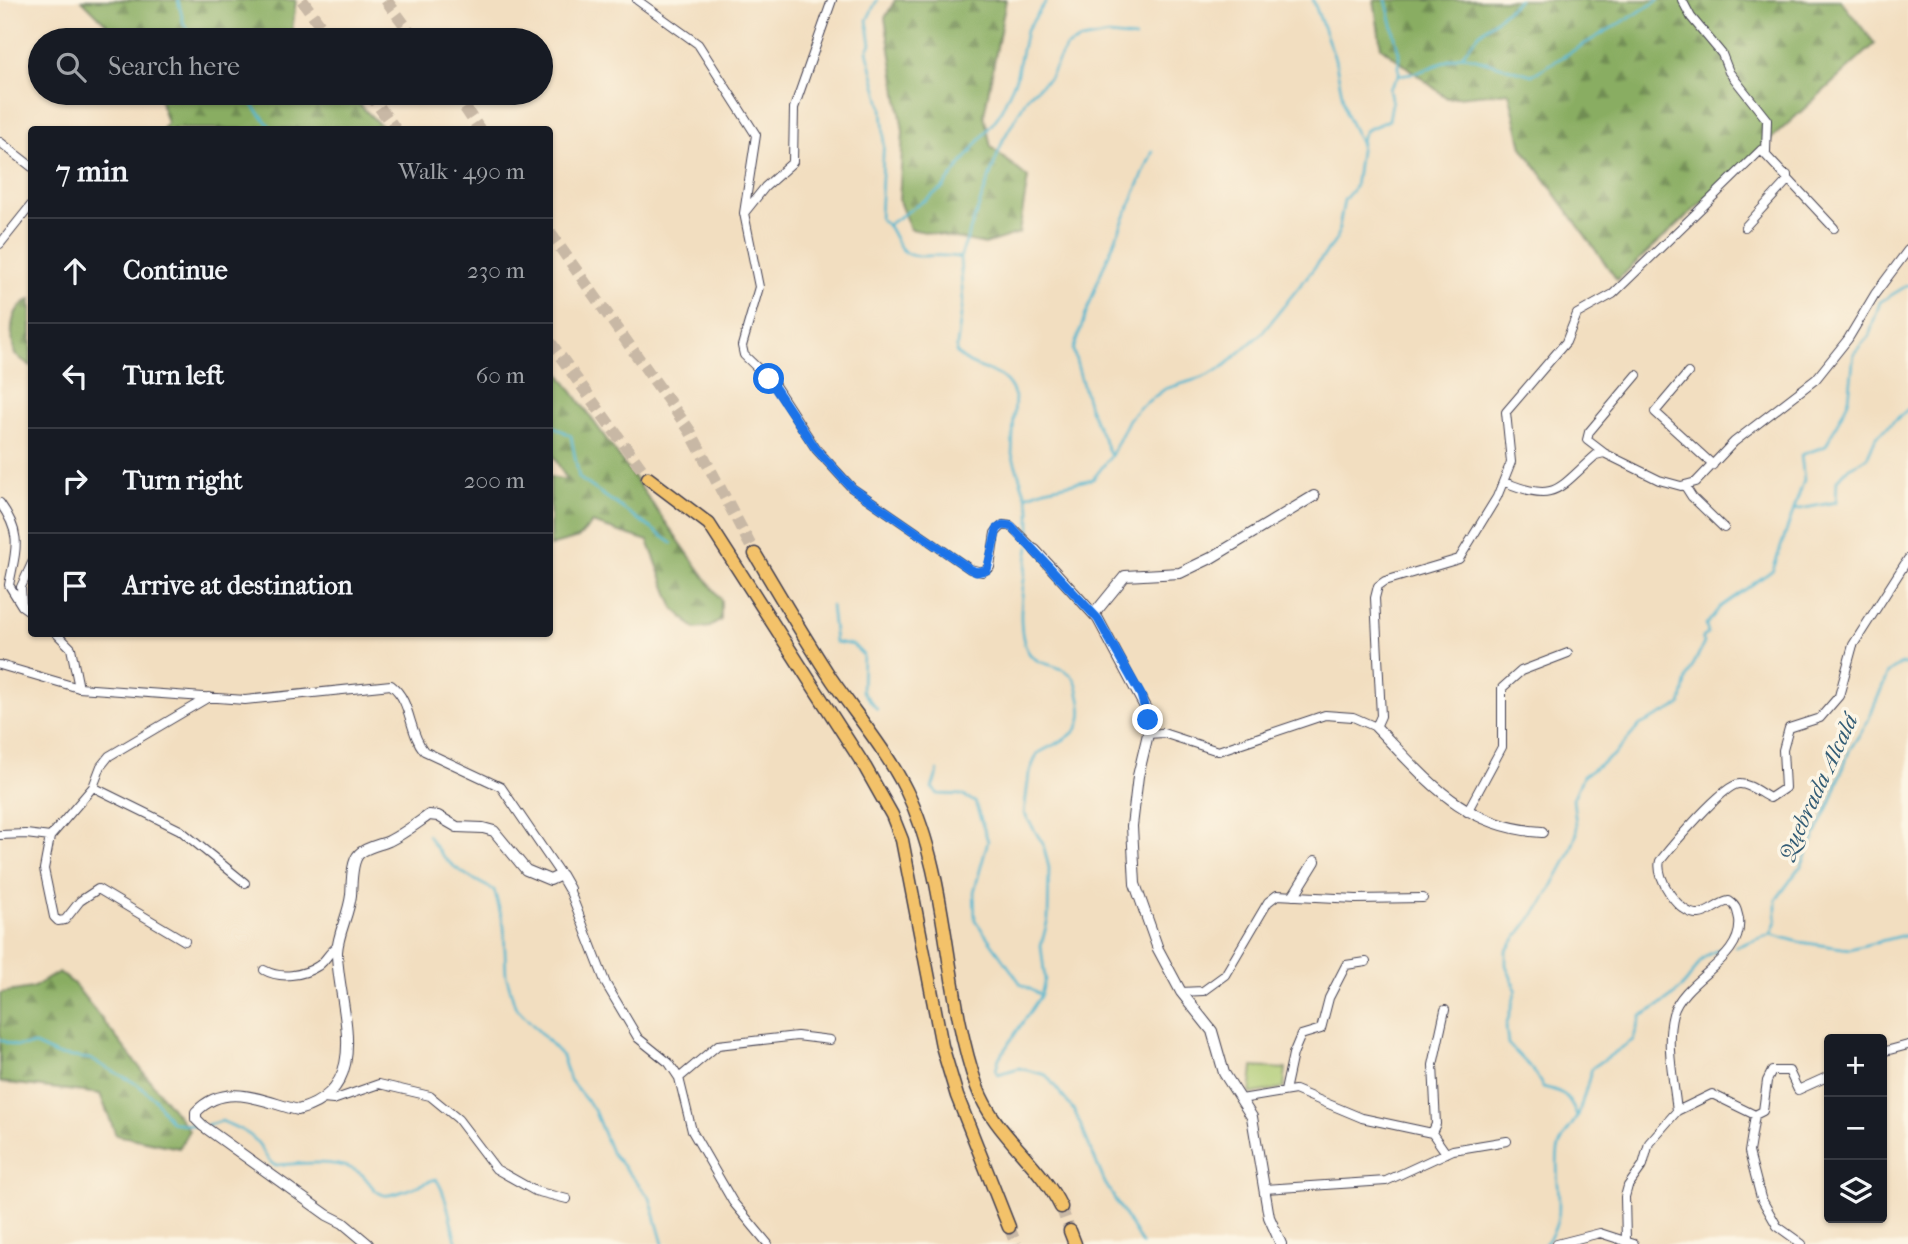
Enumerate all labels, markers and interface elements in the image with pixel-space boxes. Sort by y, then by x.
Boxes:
search box [28,28,553,105]
icon: search [52,48,90,86]
text: Search here [108,51,240,82]
text: 7 min [56,154,128,189]
text: Walk · 490 m [398,158,525,185]
icon: ahead [56,252,94,290]
text: Continue [123,255,228,286]
text: 230 m [467,257,525,284]
icon: left [56,357,94,395]
text: Turn left [123,360,224,391]
text: 60 m [476,362,525,389]
route start [753,363,784,394]
icon: right [56,462,94,500]
text: Turn right [123,465,243,496]
text: 200 m [464,467,525,494]
icon: arrive [56,567,94,605]
text: Arrive at destination [123,570,353,601]
route end [1132,704,1163,735]
water label: Quebrada Alcalá [1772,707,1865,865]
map controls [1824,1034,1887,1223]
button: + [1824,1034,1887,1097]
button: − [1824,1097,1887,1160]
button: layers [1824,1160,1887,1223]

